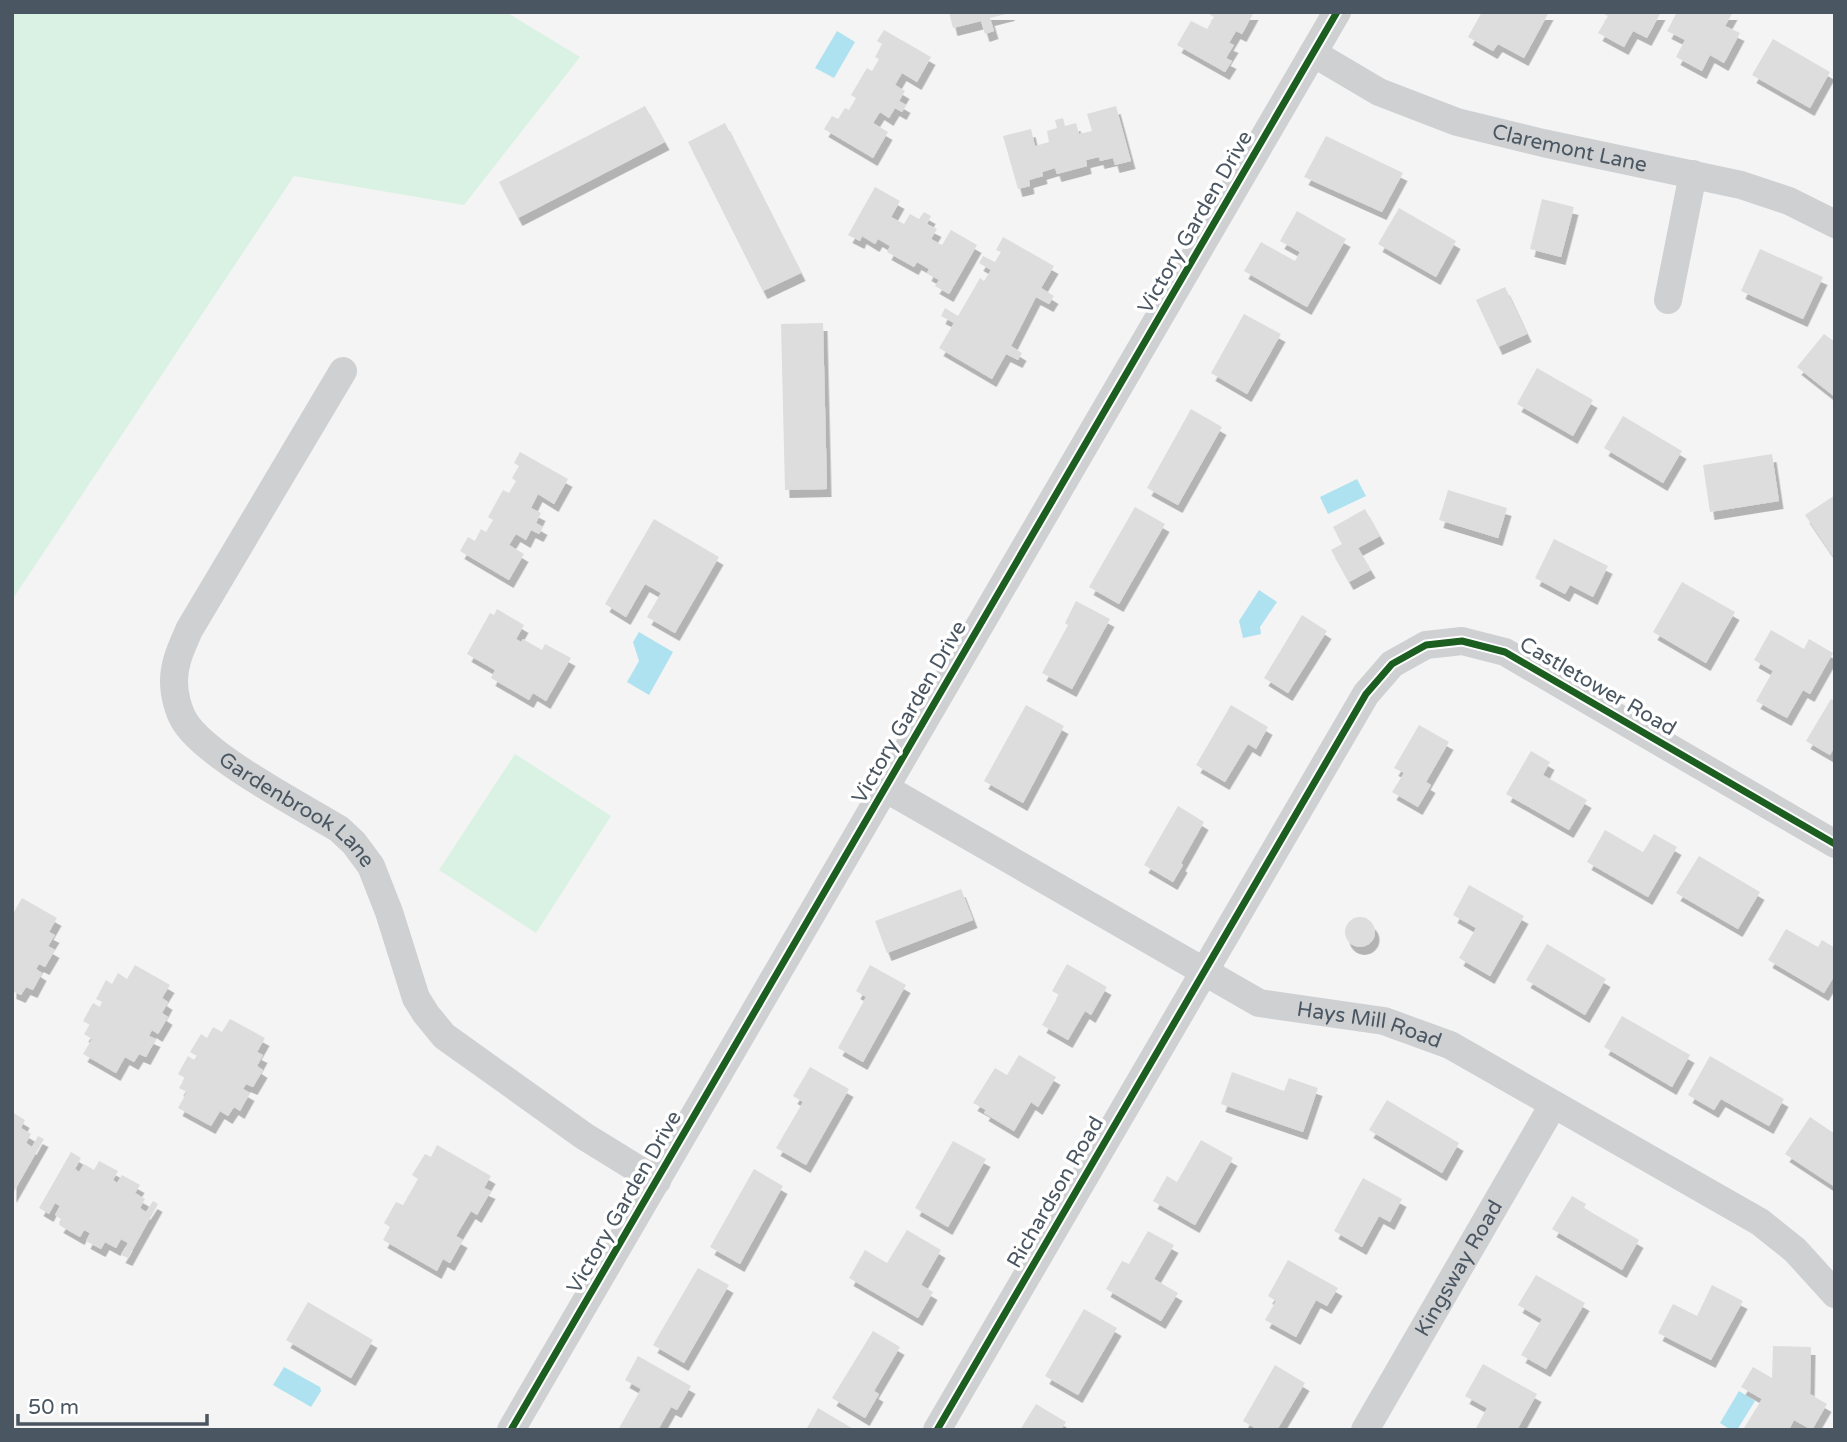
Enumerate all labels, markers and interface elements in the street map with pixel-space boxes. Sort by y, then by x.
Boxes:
street label: Claremont Lane [1490,119,1650,178]
street label: Victory Garden Drive [1133,126,1258,318]
street label: Victory Garden Drive [847,616,972,808]
street label: Castletower Road [1515,631,1681,741]
street label: Gardenbrook Lane [214,747,380,872]
street label: Hays Mill Road [1295,997,1445,1054]
street label: Victory Garden Drive [562,1106,687,1298]
street label: Richardson Road [1002,1112,1109,1272]
street label: Kingsway Road [1410,1196,1508,1341]
scale bar [18,1382,206,1426]
text: 50 m [28,1395,79,1420]

